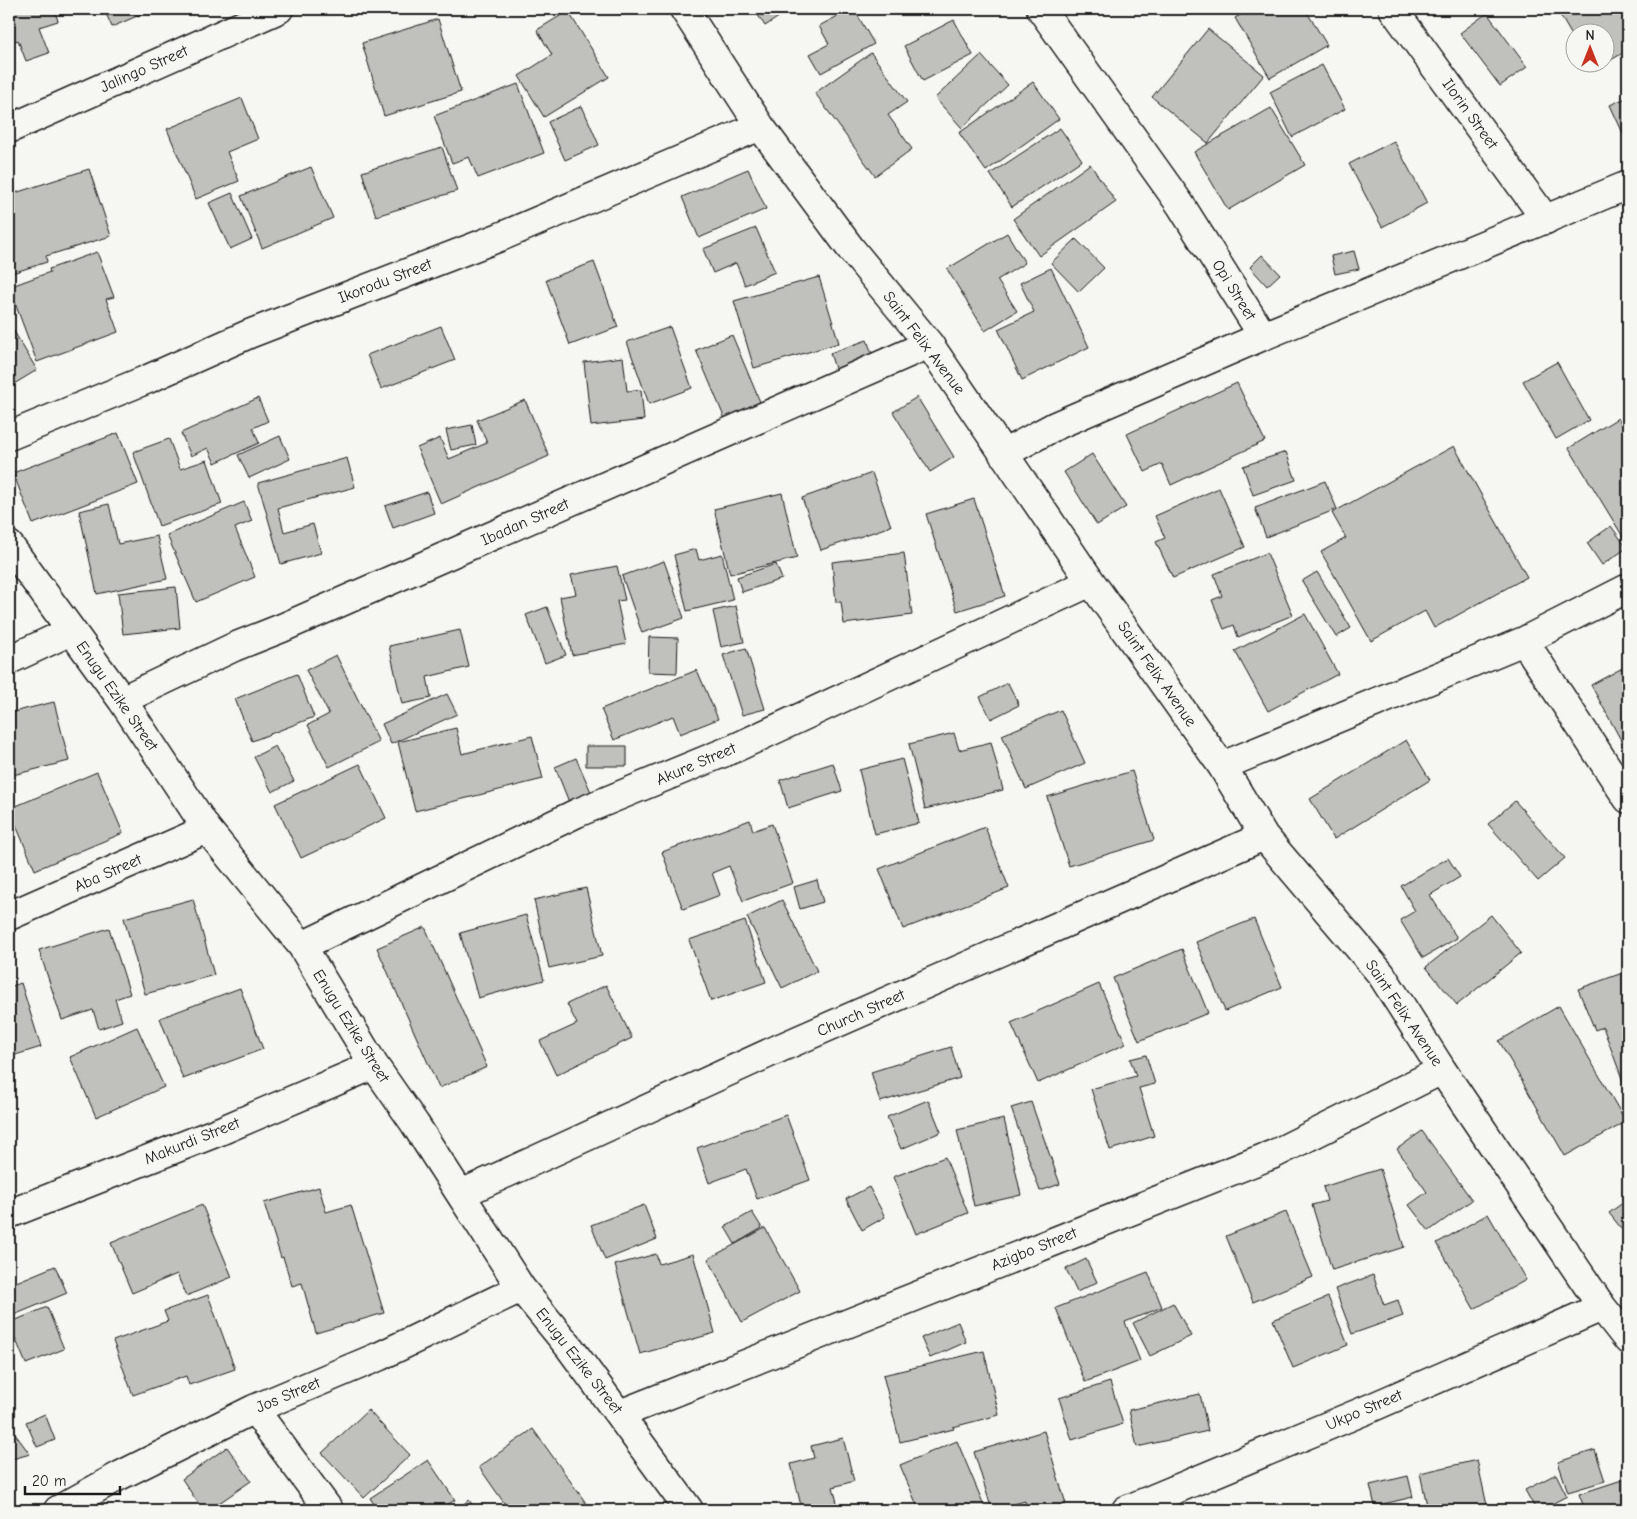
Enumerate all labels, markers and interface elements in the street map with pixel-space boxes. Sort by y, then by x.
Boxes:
north arrow [1564,22,1614,72]
text: N [1585,27,1595,44]
street label: Jalingo Street [97,42,191,96]
street label: Ilorin Street [1438,75,1502,153]
street label: Ikorodu Street [336,255,435,307]
street label: Opi Street [1208,256,1260,324]
street label: Saint Felix Avenue [879,288,969,398]
street label: Ibadan Street [478,494,572,549]
street label: Saint Felix Avenue [1114,618,1200,730]
street label: Enugu Ezike Street [72,638,162,755]
street label: Akure Street [653,739,739,789]
street label: Aba Street [72,850,145,896]
street label: Saint Felix Avenue [1362,956,1446,1070]
street label: Enugu Ezike Street [309,966,393,1086]
street label: Church Street [814,985,908,1040]
street label: Makurdi Street [142,1114,243,1168]
street label: Azigbo Street [989,1223,1080,1274]
street label: Enugu Ezike Street [532,1304,626,1418]
street label: Jos Street [253,1373,323,1417]
street label: Ukpo Street [1323,1386,1405,1434]
scale bar [25,1464,120,1496]
text: 20 m [32,1472,66,1490]

